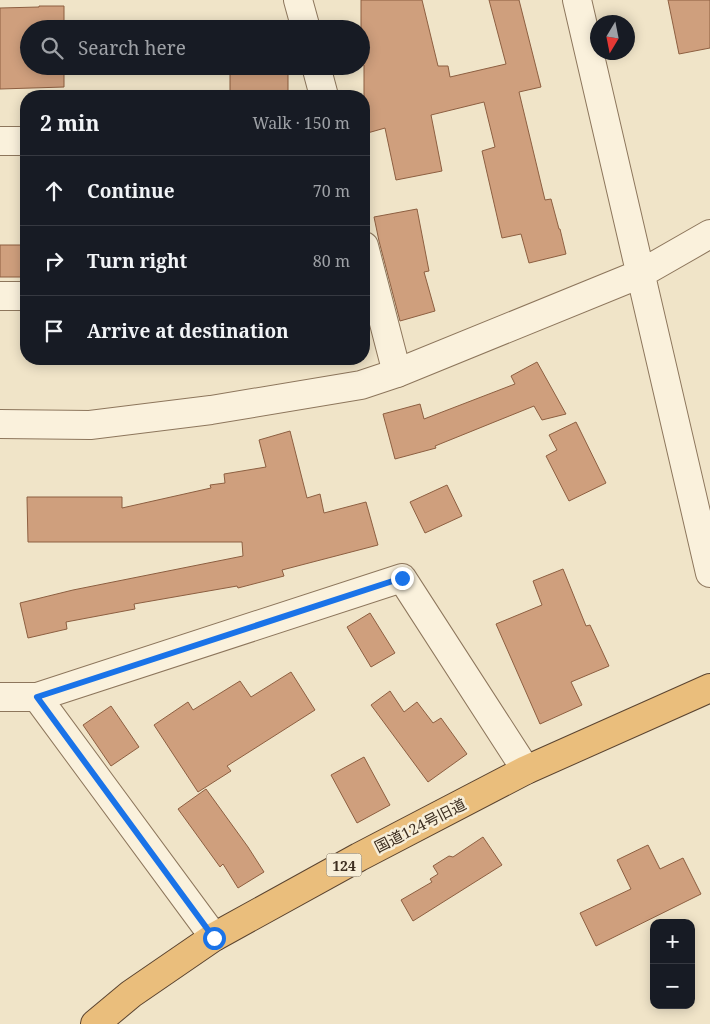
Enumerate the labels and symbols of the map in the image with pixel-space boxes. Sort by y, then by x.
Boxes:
north arrow [590,15,635,60]
route end [391,567,414,590]
street label: 国道124号旧道 [371,793,469,857]
road number: 124 [326,854,362,876]
route start [203,927,226,950]

